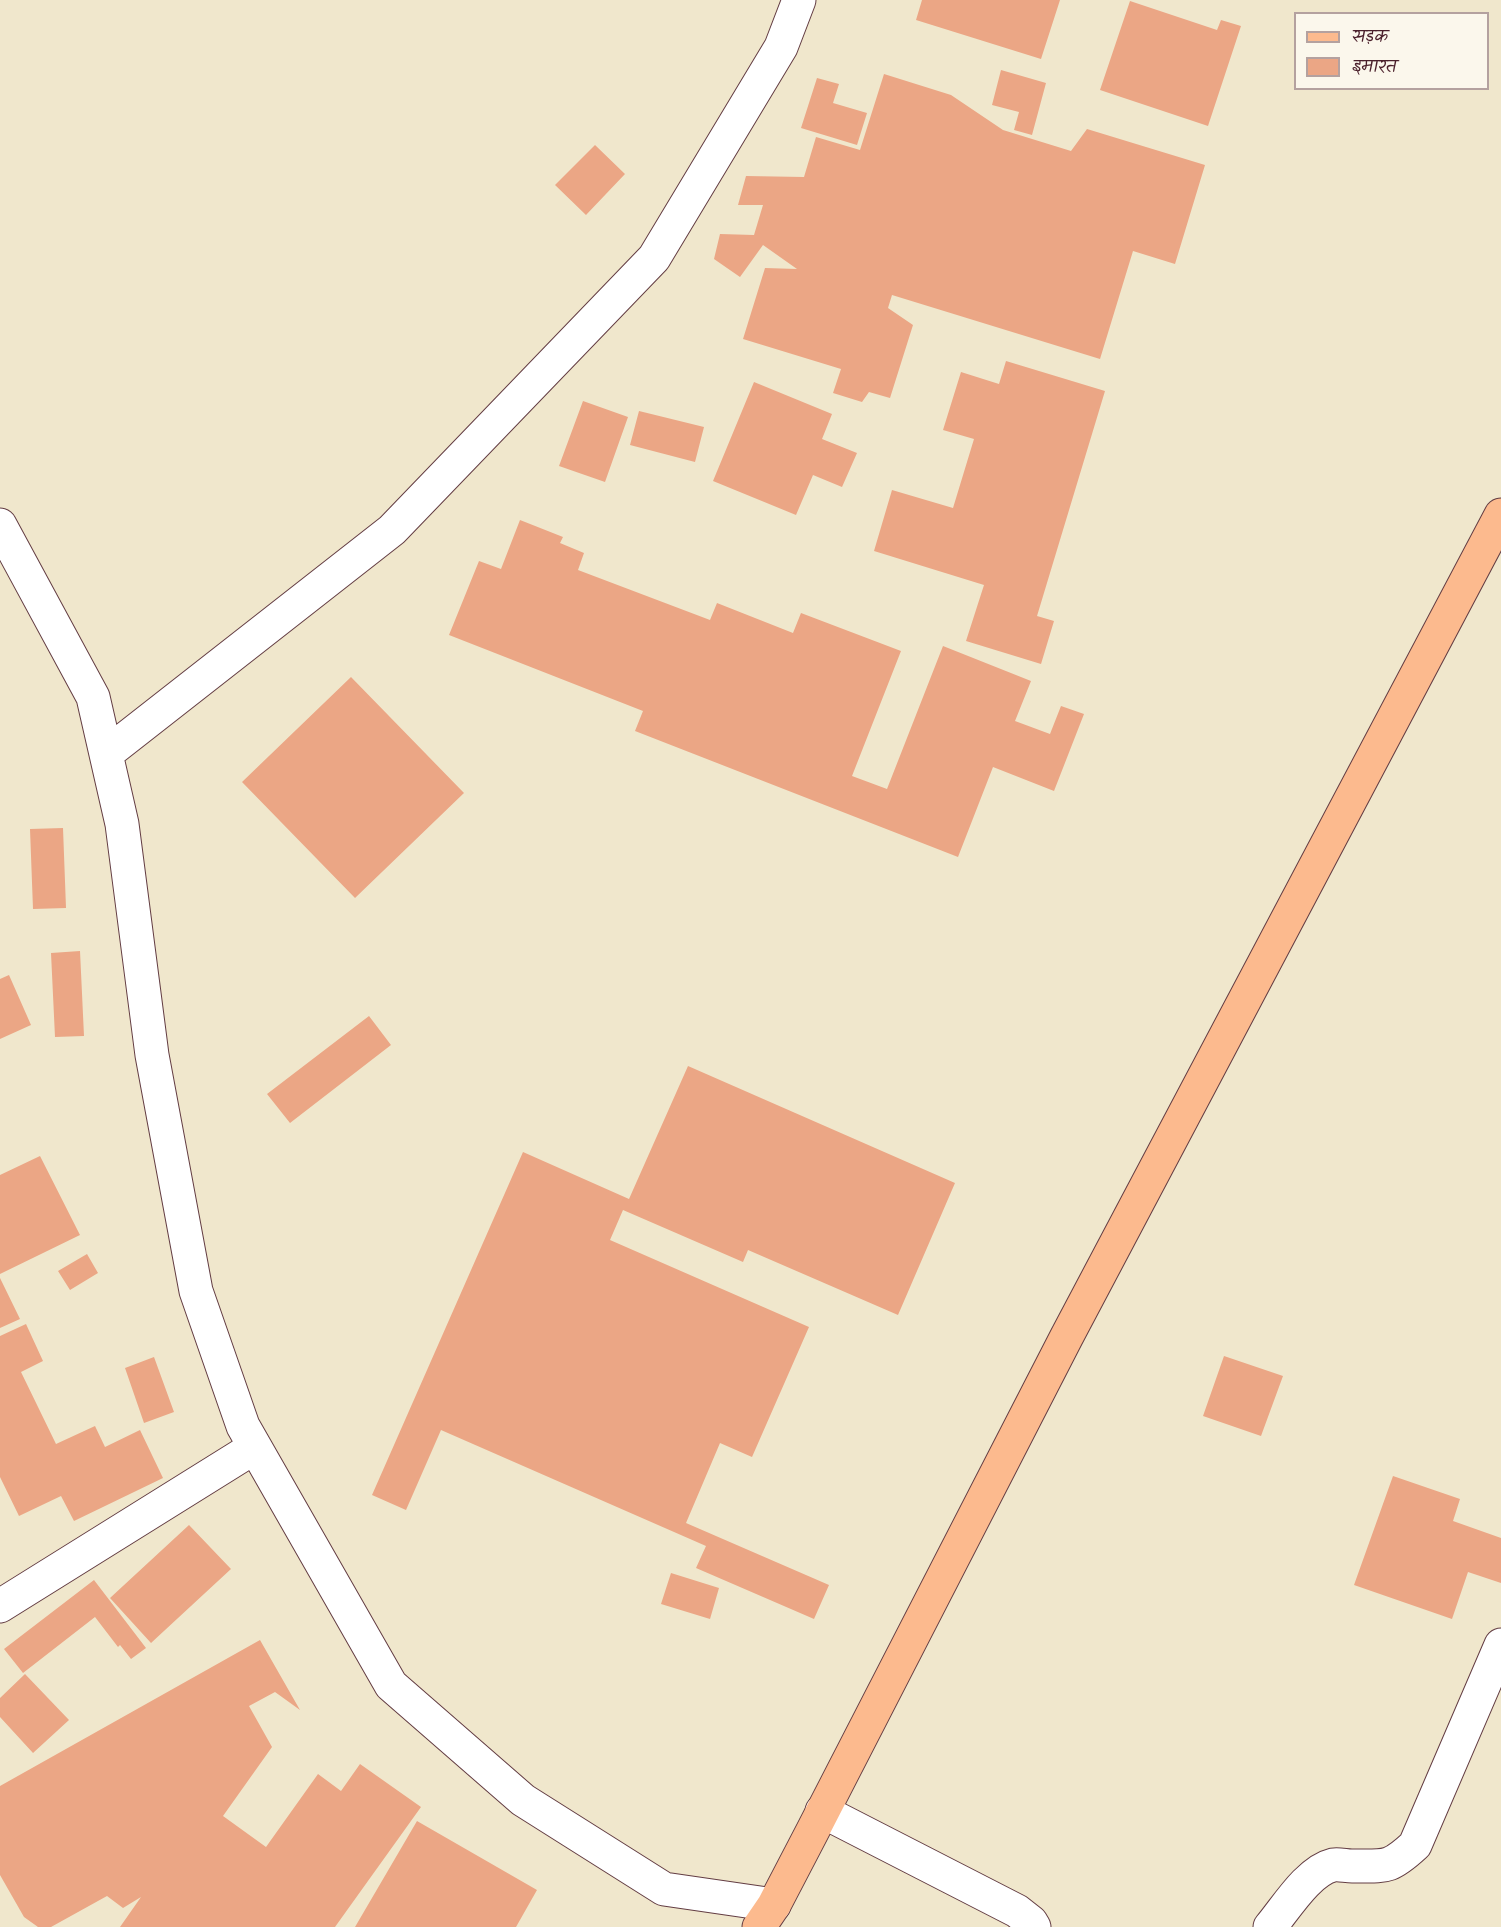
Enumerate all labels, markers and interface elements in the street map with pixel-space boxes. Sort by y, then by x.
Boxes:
legend [1294,12,1489,90]
text: सड़क [1352,23,1388,52]
text: इमारत [1352,53,1396,82]

